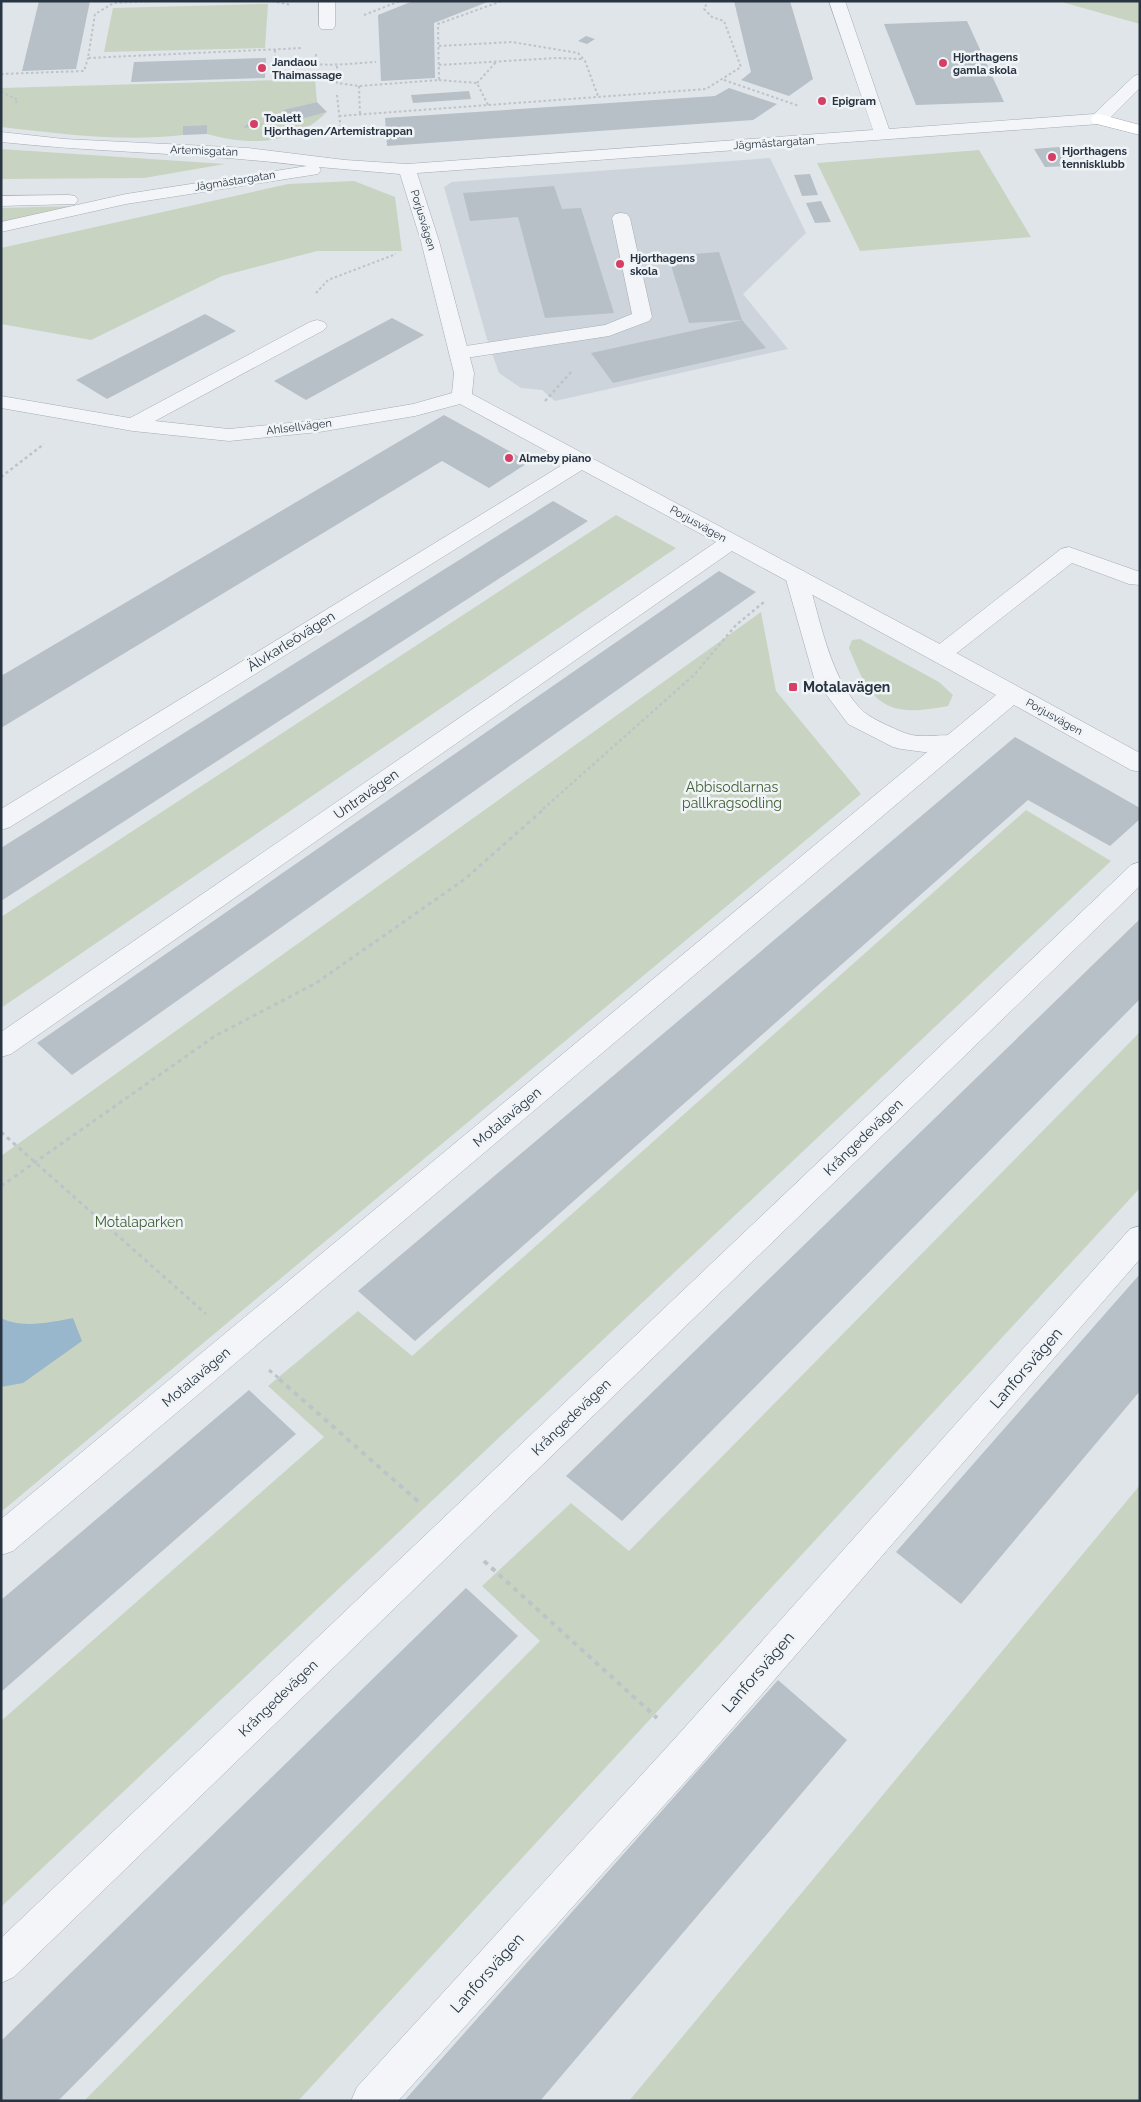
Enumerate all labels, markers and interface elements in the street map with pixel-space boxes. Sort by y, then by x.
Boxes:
place label: Hjorthagens gamla skola [953,51,1018,77]
place label: Jandaou Thaimassage [272,56,342,82]
marker: Hjorthagens gamla skola [937,57,949,69]
marker: Jandaou Thaimassage [256,62,268,74]
marker: Epigram [816,95,828,107]
place label: Epigram [832,95,876,108]
place label: Toalett Hjorthagen/Artemistrappan [264,112,413,138]
marker: Toalett Hjorthagen/Artemistrappan [248,118,260,130]
street label: Jägmästargatan [733,134,815,152]
street label: Artemisgatan [170,143,238,159]
place label: Hjorthagens tennisklubb [1062,145,1127,171]
marker: Hjorthagens tennisklubb [1046,151,1058,163]
street label: Jägmästargatan [194,168,276,194]
street label: Porjusvägen [408,188,438,252]
place label: Hjorthagens skola [630,252,695,278]
marker: Hjorthagens skola [614,258,626,270]
street label: Ahlsellvägen [266,417,332,437]
marker: Almeby piano [503,452,515,464]
place label: Almeby piano [519,452,592,465]
street label: Porjusvägen [667,503,729,545]
street label: Älvkarleövägen [243,606,338,674]
place label: Motalavägen [803,679,890,695]
marker: Motalavägen [787,681,799,693]
street label: Porjusvägen [1023,696,1085,738]
street label: Untravägen [330,766,402,822]
park label: Abbisodlarnas pallkragsodling [682,779,782,811]
street label: Motalavägen [470,1084,544,1150]
street label: Krångedevägen [820,1095,906,1179]
park label: Motalaparken [95,1214,183,1230]
street label: Lanforsvägen [986,1324,1066,1412]
street label: Motalavägen [159,1344,233,1410]
street label: Krångedevägen [528,1375,614,1459]
street label: Lanforsvägen [718,1628,798,1716]
street label: Krångedevägen [235,1656,321,1740]
street label: Lanforsvägen [446,1929,528,2017]

